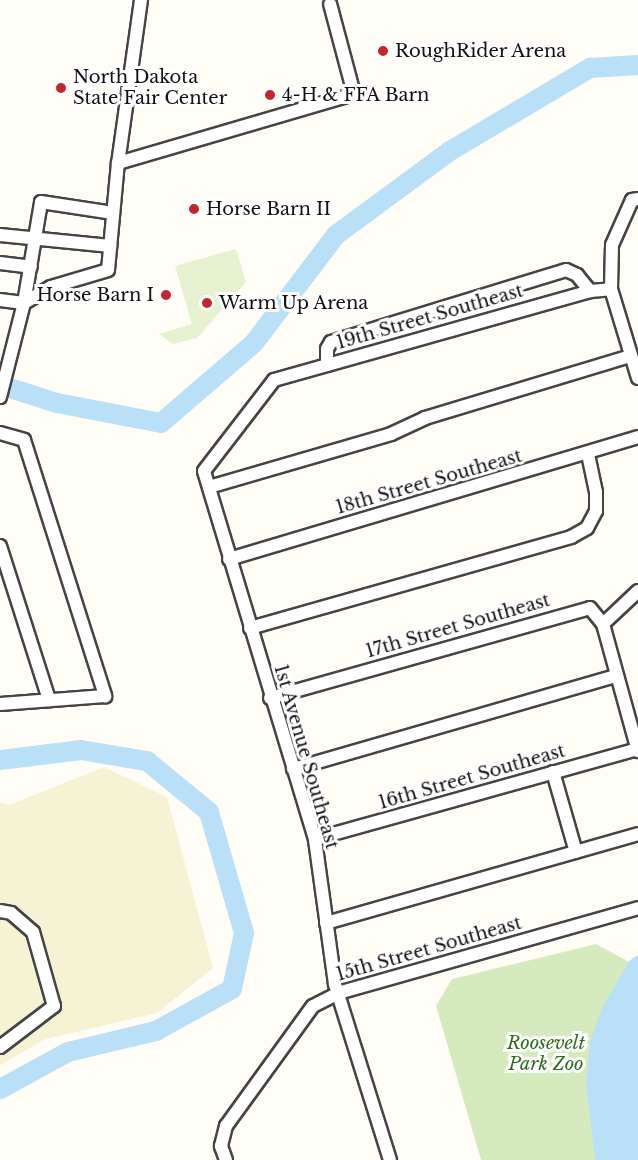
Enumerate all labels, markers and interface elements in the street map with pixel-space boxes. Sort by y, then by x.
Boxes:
place label: RoughRider Arena [395,40,568,62]
marker: RoughRider Arena [376,44,390,58]
place label: North Dakota State Fair Center [73,67,228,110]
marker: North Dakota State Fair Center [54,81,68,95]
place label: 4-H & FFA Barn [282,84,430,106]
marker: 4-H & FFA Barn [263,88,277,102]
place label: Horse Barn II [206,198,331,220]
marker: Horse Barn II [187,202,201,216]
street label: 19th Street Southeast [334,280,526,354]
place label: Horse Barn I [36,284,154,306]
marker: Horse Barn I [159,288,173,302]
place label: Warm Up Arena [219,292,369,314]
marker: Warm Up Arena [200,296,214,310]
street label: 18th Street Southeast [334,445,524,519]
street label: 17th Street Southeast [363,589,553,663]
street label: 1st Avenue Southeast [269,662,343,852]
street label: 16th Street Southeast [376,740,568,814]
street label: 15th Street Southeast [334,912,524,986]
park label: Roosevelt Park Zoo [507,1033,585,1076]

